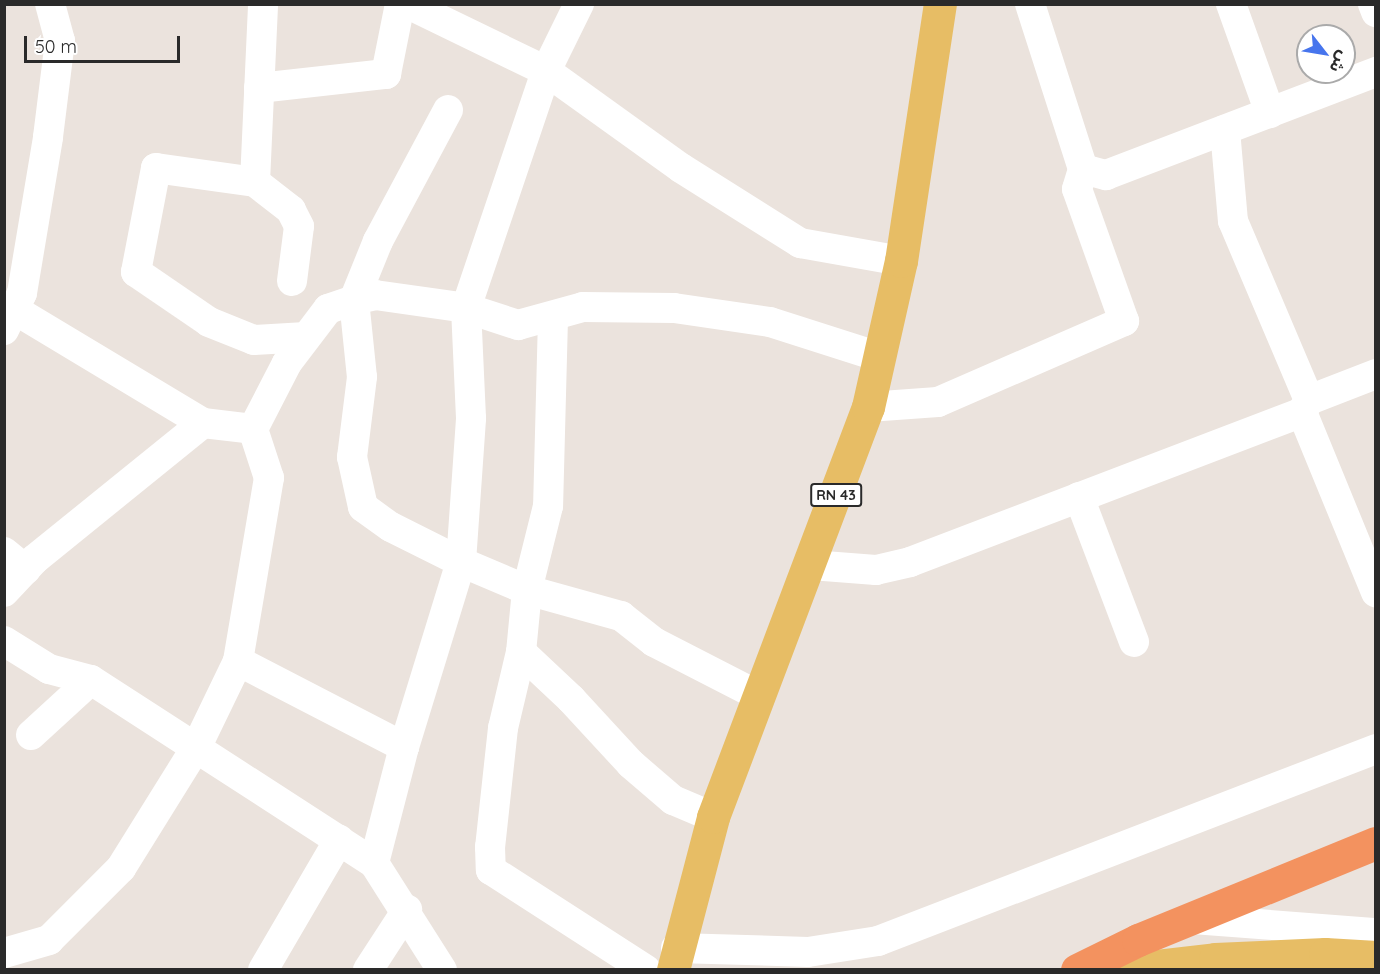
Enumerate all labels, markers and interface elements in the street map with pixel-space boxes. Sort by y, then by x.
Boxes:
scale bar [27,24,183,62]
north arrow [1296,24,1356,84]
text: 50 m [35,35,77,58]
text: ش [1326,48,1354,77]
road number: RN 43 [809,484,863,506]

